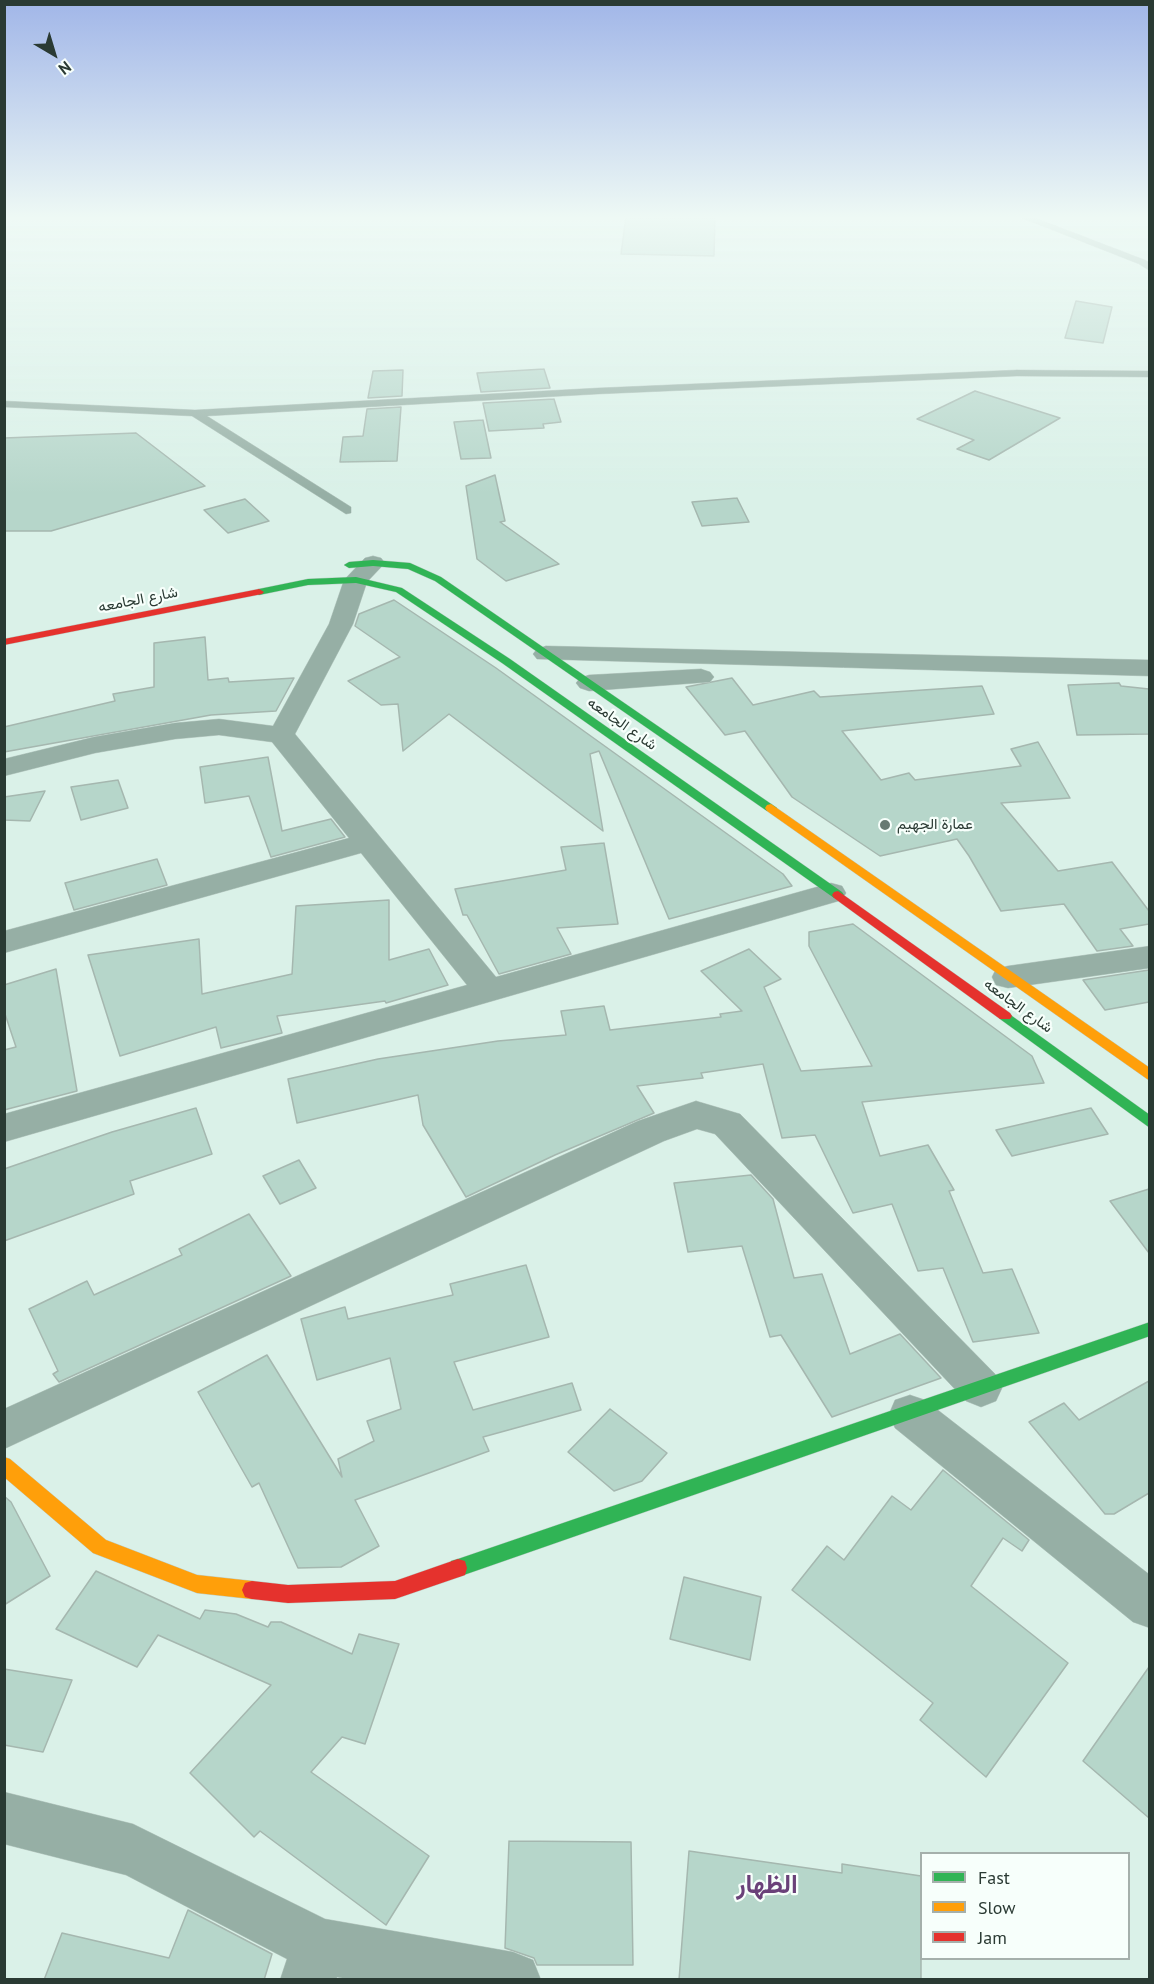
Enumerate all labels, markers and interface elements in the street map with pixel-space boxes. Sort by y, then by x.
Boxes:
north arrow [24,24,84,84]
text: N [55,57,75,79]
street label: شارع الجامعه [97,583,179,617]
street label: شارع الجامعه [584,694,660,754]
place label: عمارة الجهيم [897,816,973,834]
marker: عمارة الجهيم [878,818,892,832]
street label: شارع الجامعه [980,975,1056,1037]
legend [920,1852,1130,1960]
text: Fast [978,1866,1010,1889]
district label: الظهار [736,1870,798,1902]
text: Slow [978,1896,1016,1919]
text: Jam [978,1926,1007,1949]

